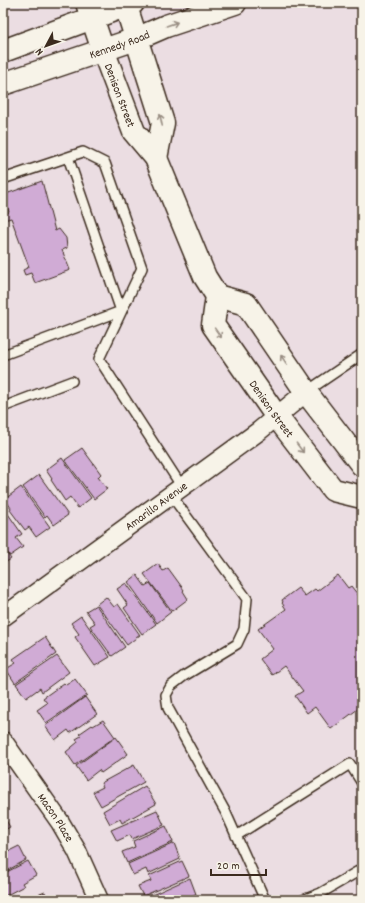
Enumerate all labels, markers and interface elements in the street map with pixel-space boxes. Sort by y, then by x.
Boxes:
one-way arrow [166,20,179,27]
north arrow [26,26,66,66]
street label: Kennedy Road [87,27,153,64]
text: N [32,44,48,59]
street label: Denison Street [99,61,139,131]
one-way arrow [157,113,165,126]
one-way arrow [214,327,222,338]
one-way arrow [280,355,288,366]
street label: Denison Street [244,377,297,442]
one-way arrow [296,442,305,453]
street label: Amarillo Avenue [122,479,192,536]
street label: Macon Place [32,790,77,846]
scale bar [211,851,266,877]
text: 20 m [217,858,240,875]

